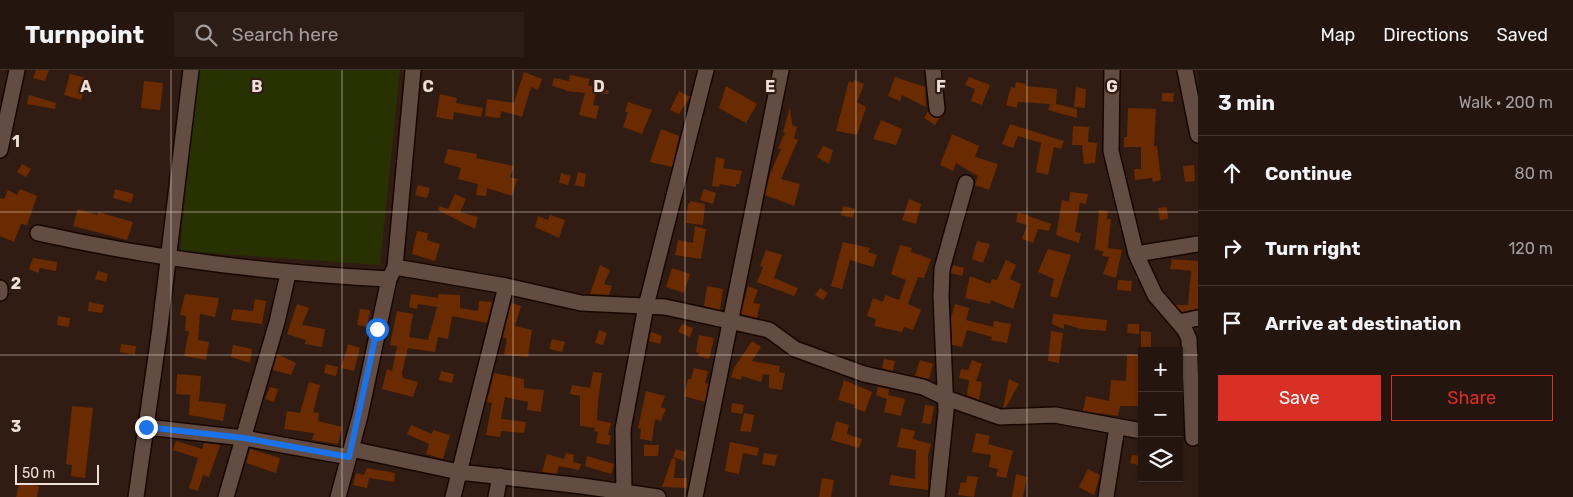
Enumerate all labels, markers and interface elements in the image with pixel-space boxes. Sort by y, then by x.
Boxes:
search box [174,12,524,57]
text: Turnpoint [25,21,144,49]
icon: search [192,21,220,49]
text: Search here [232,23,338,46]
text: Map [1320,24,1355,46]
text: Directions [1383,24,1469,46]
text: Saved [1497,24,1548,46]
text: A [80,77,92,96]
text: B [251,77,263,96]
text: C [422,77,434,96]
text: D [593,77,605,96]
text: E [765,77,775,96]
text: F [936,77,946,96]
text: G [1106,77,1118,96]
text: 3 min [1218,90,1275,115]
text: Walk · 200 m [1459,93,1553,112]
text: 1 [12,132,20,151]
icon: ahead [1218,159,1246,187]
text: Continue [1265,162,1352,185]
text: 80 m [1515,164,1553,183]
icon: right [1218,234,1246,262]
text: Turn right [1265,237,1360,260]
text: 120 m [1508,239,1553,258]
text: 2 [11,274,21,293]
icon: arrive [1218,309,1246,337]
text: Arrive at destination [1265,312,1461,335]
route start [366,318,389,341]
map controls [1138,347,1183,482]
button: + [1138,347,1183,392]
button: Save [1218,375,1381,421]
button: Share [1391,375,1553,421]
button: − [1138,392,1183,437]
route end [135,416,158,439]
text: 3 [11,417,21,436]
button: layers [1138,437,1183,482]
scale bar [15,462,99,485]
text: 50 m [22,465,55,482]

